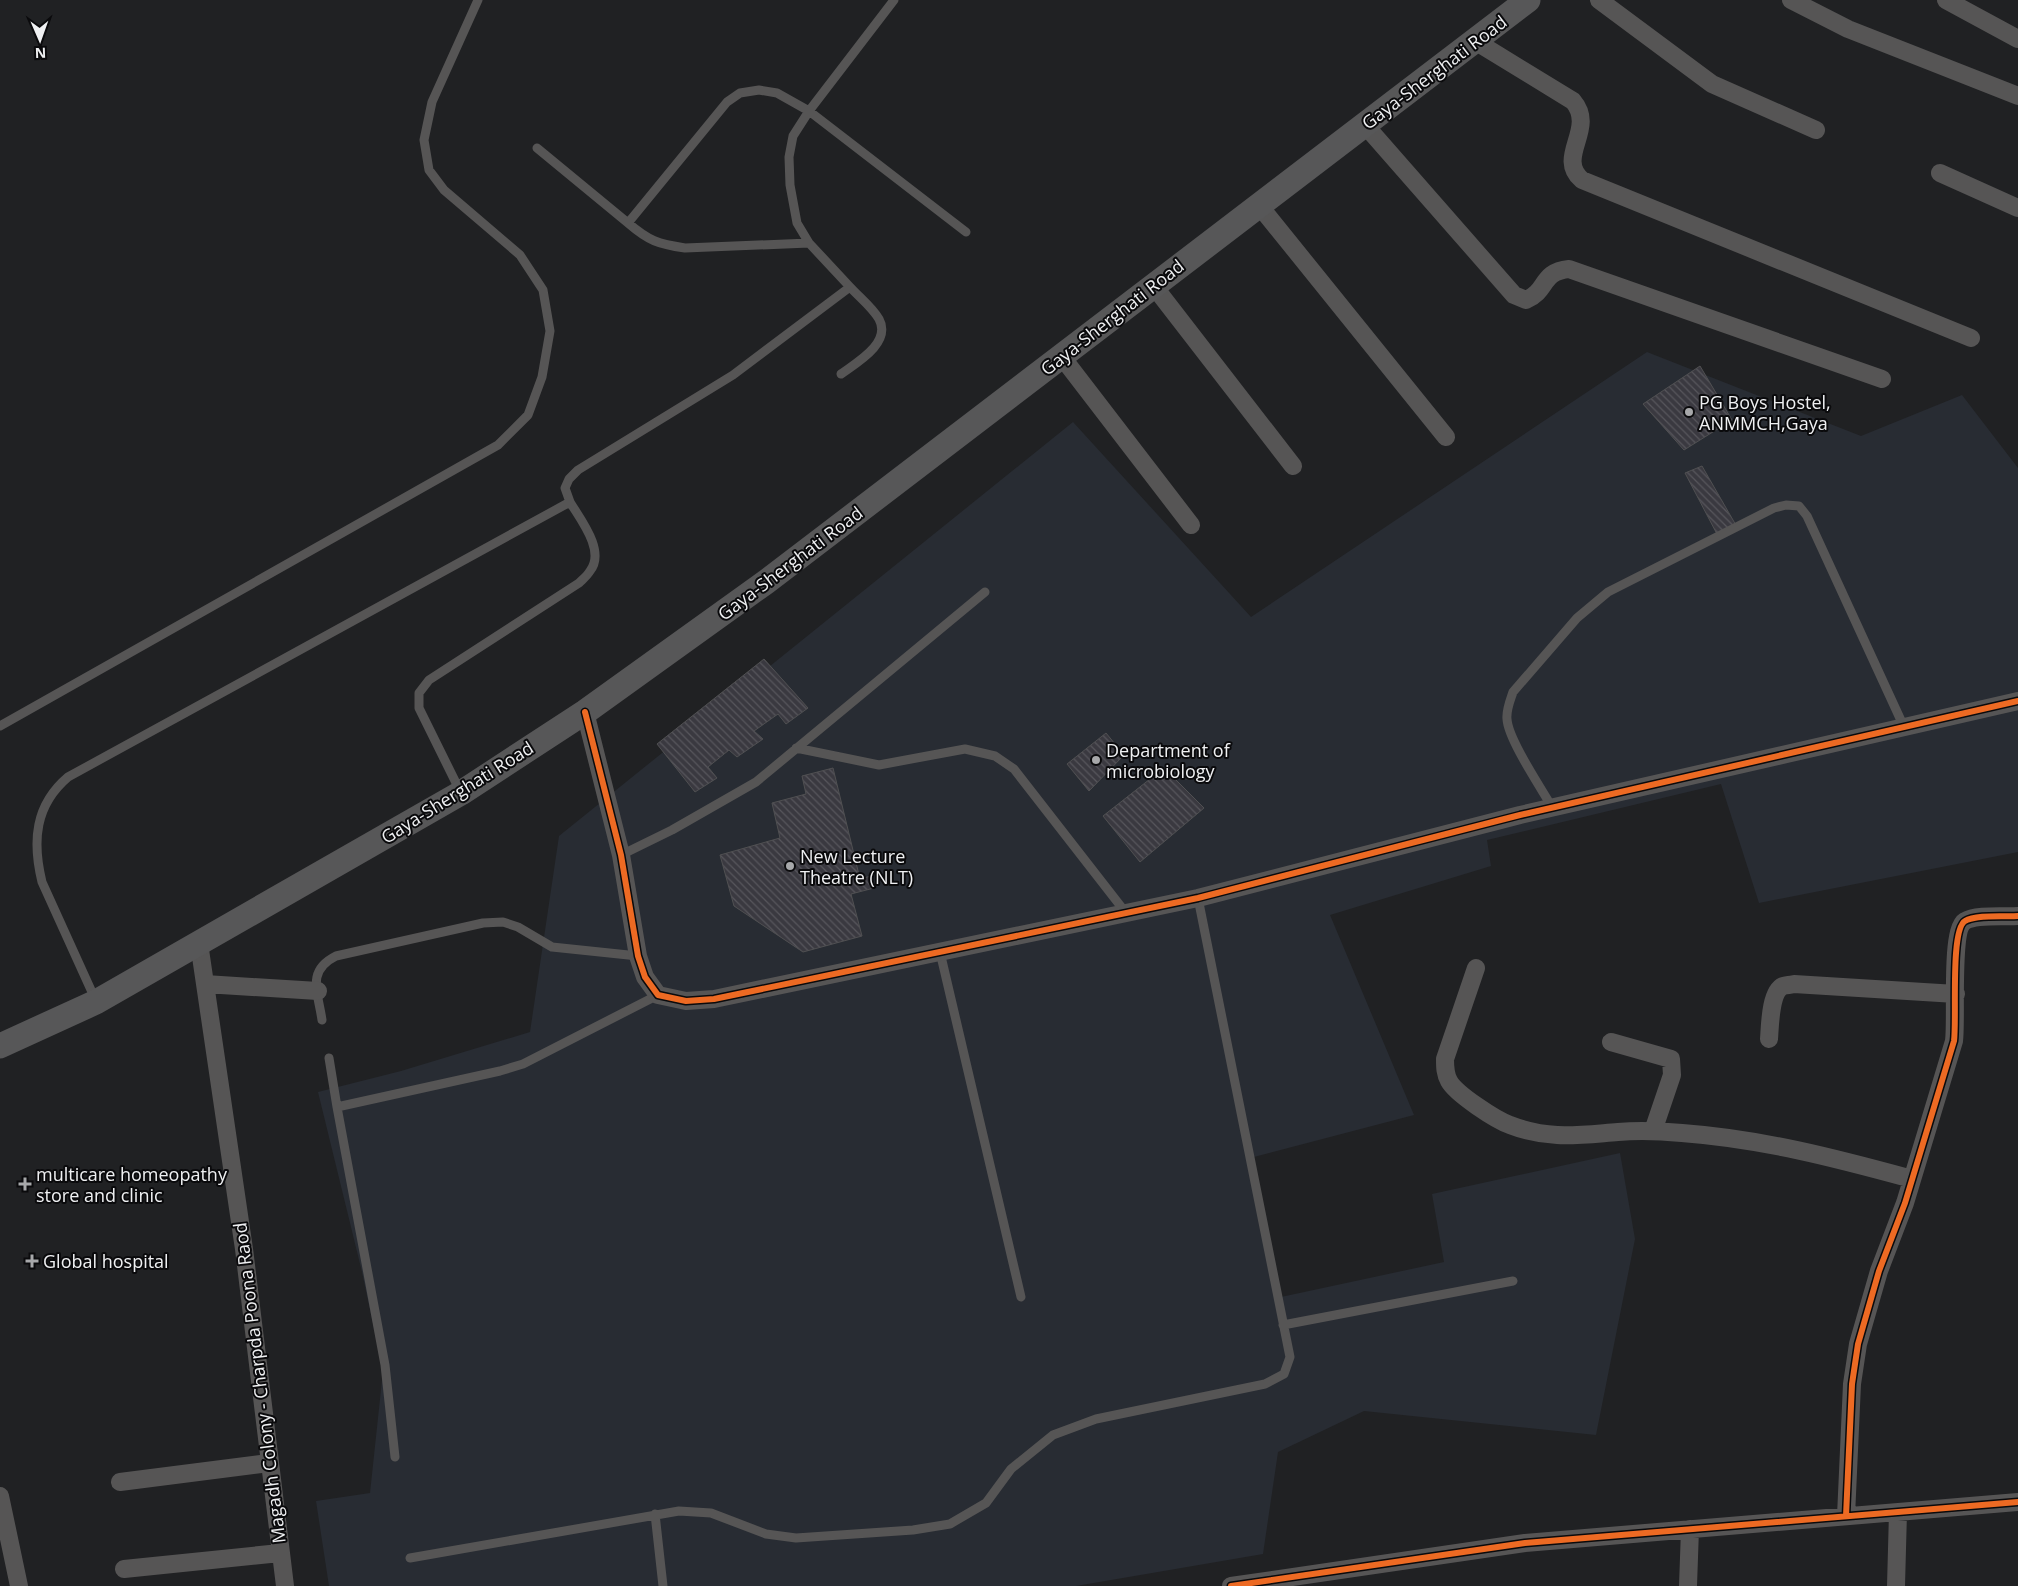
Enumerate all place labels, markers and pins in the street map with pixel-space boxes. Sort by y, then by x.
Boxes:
place label: PG Boys Hostel, ANMMCH,Gaya [1699,390,1831,435]
marker: PG Boys Hostel, ANMMCH,Gaya [1683,406,1695,418]
place label: Department of microbiology [1106,738,1231,783]
marker: Department of microbiology [1090,754,1102,766]
place label: New Lecture Theatre (NLT) [800,844,913,889]
marker: New Lecture Theatre (NLT) [784,860,796,872]
place label: multicare homeopathy store and clinic [36,1162,228,1207]
marker: multicare homeopathy store and clinic [18,1177,32,1191]
place label: Global hospital [43,1249,169,1273]
marker: Global hospital [25,1254,39,1268]

